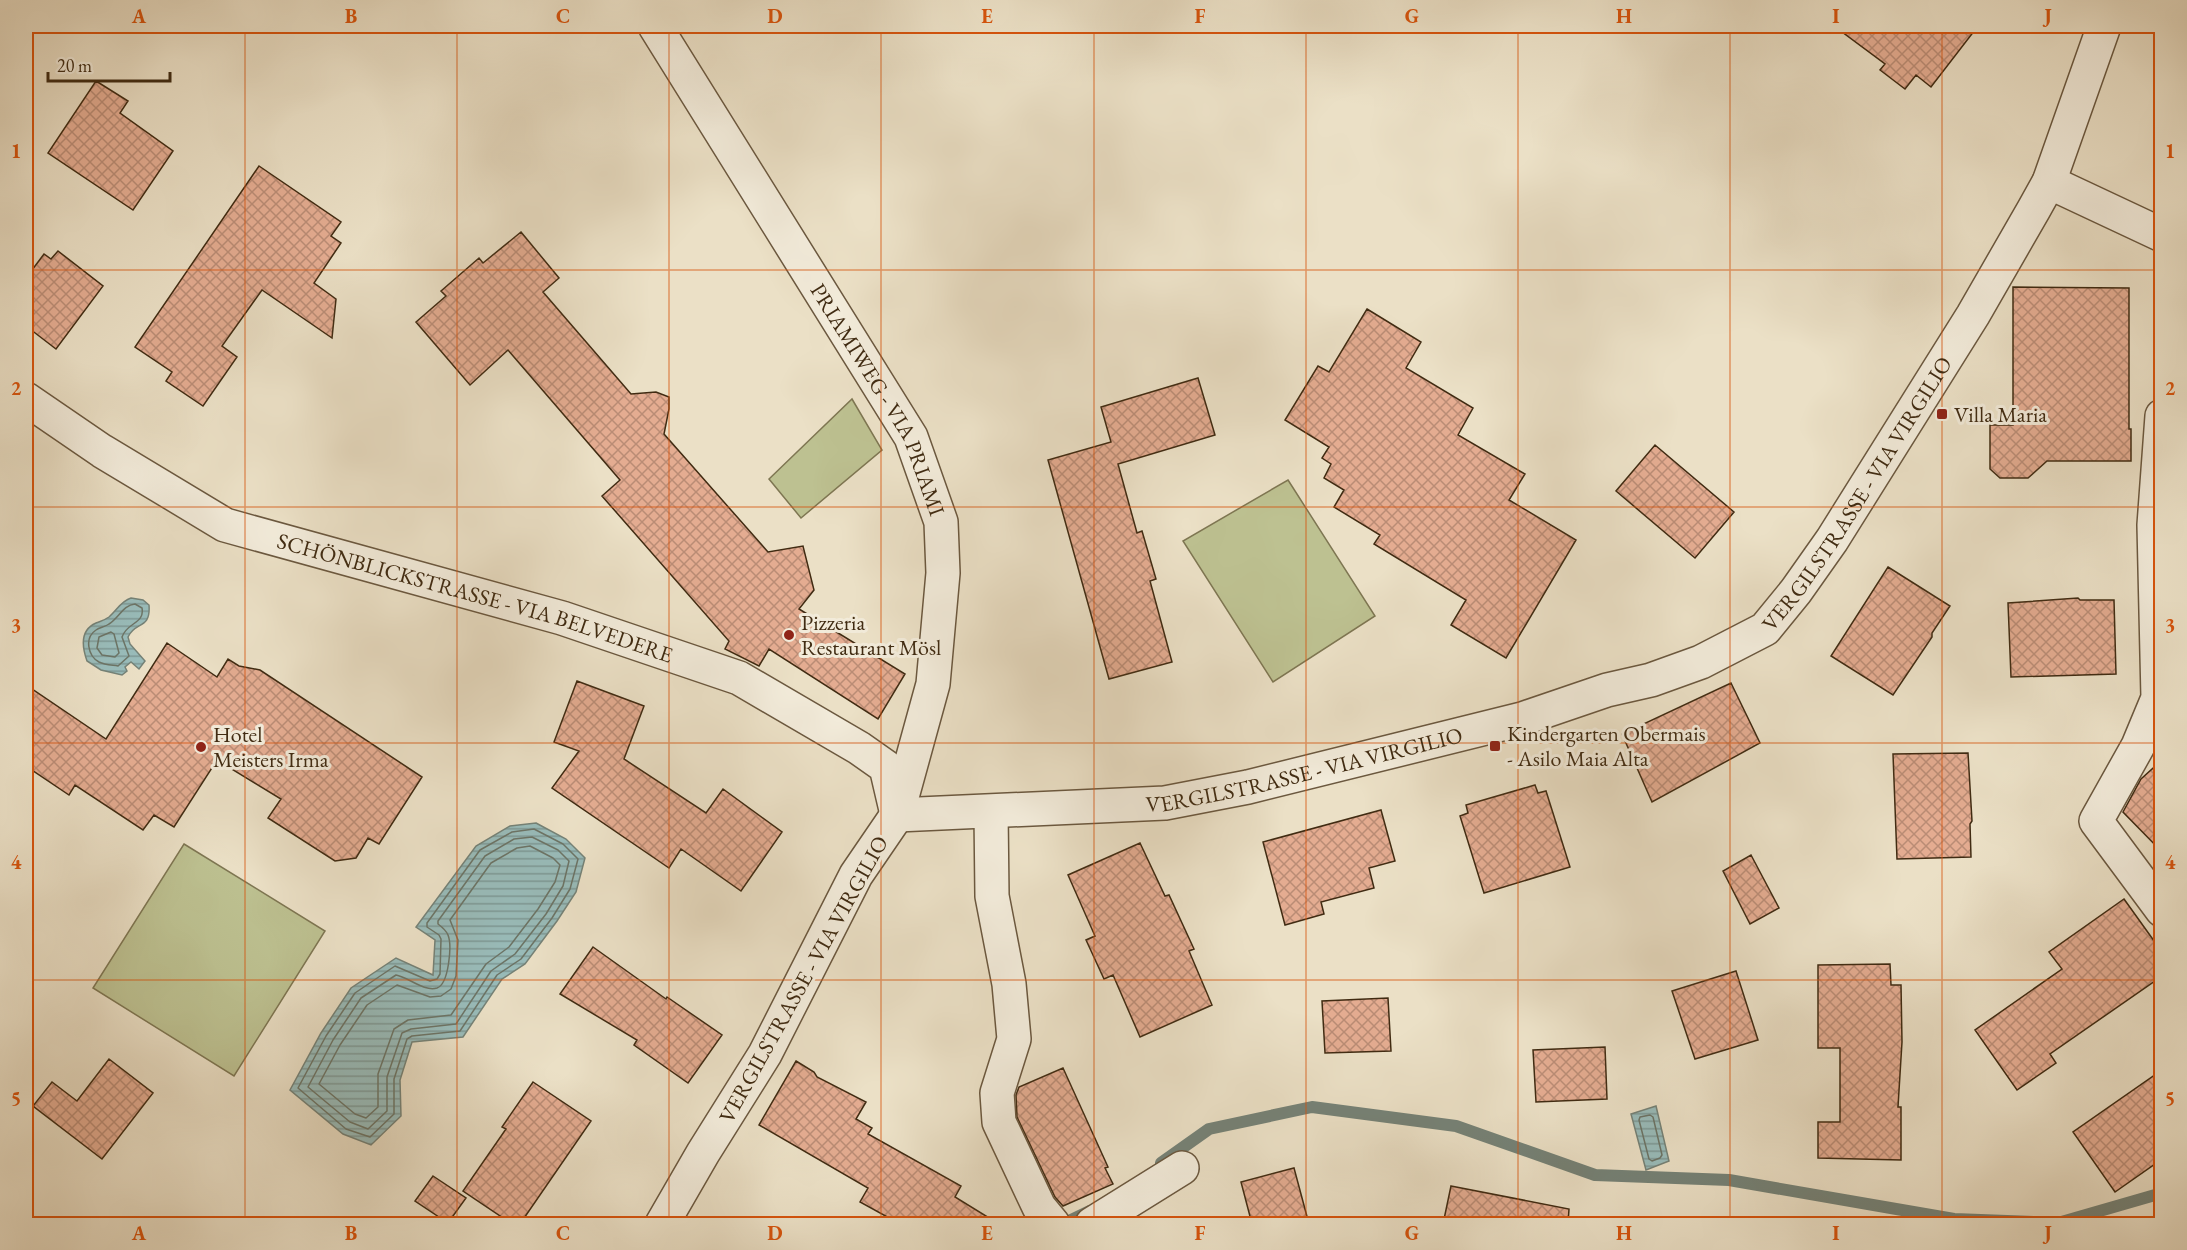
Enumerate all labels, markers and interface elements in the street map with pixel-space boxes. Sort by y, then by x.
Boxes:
text: A [131,3,147,29]
text: B [345,3,357,29]
text: C [556,3,570,29]
text: D [767,3,783,29]
text: E [981,3,993,29]
text: F [1195,3,1206,29]
text: G [1405,3,1419,29]
text: H [1616,3,1632,29]
text: I [1832,3,1840,29]
text: J [2042,3,2052,29]
scale bar [48,45,170,83]
text: 20 m [57,54,92,77]
text: 1 [11,138,21,164]
text: 1 [2165,138,2175,164]
street label: PRIAMIWEG - VIA PRIAMI [804,278,952,520]
street label: VERGILSTRASSE - VIA VIRGILIO [1755,351,1959,637]
text: 2 [11,375,22,401]
text: 2 [2165,375,2176,401]
place label: Villa Maria [1954,400,2047,429]
marker: Villa Maria [1935,407,1949,421]
street label: SCHÖNBLICKSTRASSE - VIA BELVEDERE [274,526,677,670]
place label: Pizzeria Restaurant Mösl [801,608,941,662]
text: 3 [11,612,21,638]
text: 3 [2165,612,2175,638]
marker: Pizzeria Restaurant Mösl [782,628,796,642]
place label: Kindergarten Obermais - Asilo Maia Alta [1507,719,1706,773]
place label: Hotel Meisters Irma [213,720,329,774]
street label: VERGILSTRASSE - VIA VIRGILIO [1145,720,1466,819]
marker: Kindergarten Obermais - Asilo Maia Alta [1488,739,1502,753]
marker: Hotel Meisters Irma [194,740,208,754]
street label: VERGILSTRASSE - VIA VIRGILIO [712,830,895,1128]
text: 4 [11,849,22,875]
text: 4 [2165,849,2176,875]
text: 5 [11,1085,21,1111]
text: 5 [2165,1085,2175,1111]
text: A [131,1220,147,1246]
text: B [345,1220,357,1246]
text: C [556,1220,570,1246]
text: D [767,1220,783,1246]
text: E [981,1220,993,1246]
text: F [1195,1220,1206,1246]
text: G [1405,1220,1419,1246]
text: H [1616,1220,1632,1246]
text: I [1832,1220,1840,1246]
text: J [2042,1220,2052,1246]

